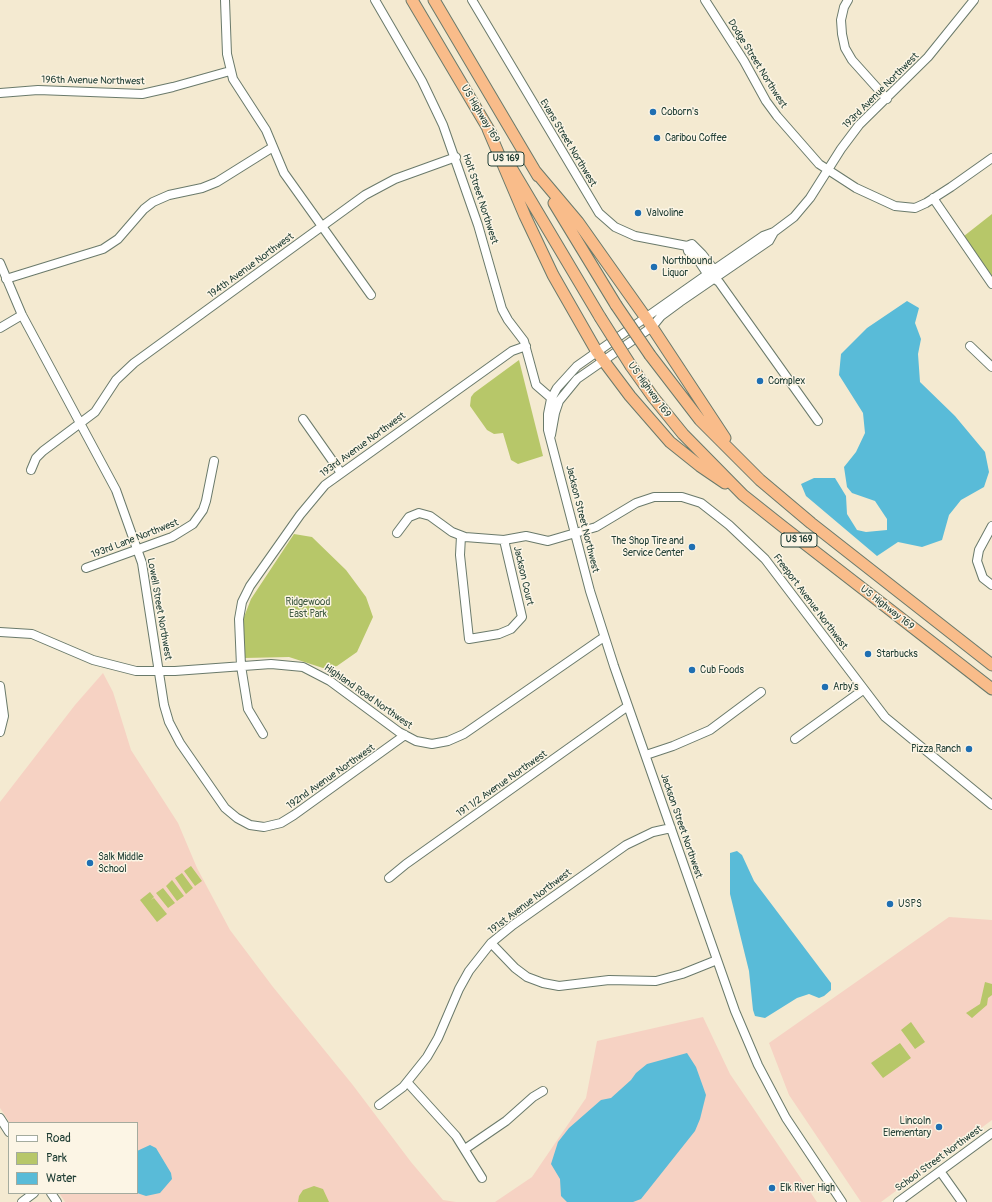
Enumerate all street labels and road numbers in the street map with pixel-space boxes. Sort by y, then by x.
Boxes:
street label: Dodge Street Northwest [725,17,789,111]
street label: 193rd Avenue Northwest [840,50,922,132]
street label: 196th Avenue Northwest [41,74,145,88]
street label: US Highway 169 [458,83,502,145]
street label: Evans Street Northwest [537,97,599,189]
street label: Holt Street Northwest [460,152,500,246]
road number: US 169 [488,152,524,166]
street label: 194th Avenue Northwest [206,231,296,301]
street label: US Highway 169 [625,360,673,420]
street label: 193rd Avenue Northwest [318,410,408,480]
street label: Jackson Street Northwest [563,464,601,574]
street label: 193rd Lane Northwest [90,517,180,561]
road number: US 169 [781,533,817,547]
street label: Jackson Court [510,545,536,607]
street label: Freeport Avenue Northwest [770,552,850,652]
street label: Lowell Street Northwest [144,557,174,661]
street label: US Highway 169 [858,583,916,633]
street label: Highland Road Northwest [322,662,414,732]
street label: 192nd Avenue Northwest [285,742,377,812]
street label: 191 1/2 Avenue Northwest [454,748,550,820]
street label: Jackson Street Northwest [657,772,705,880]
street label: 191st Avenue Northwest [486,867,574,937]
street label: School Street Northwest [893,1123,985,1195]

